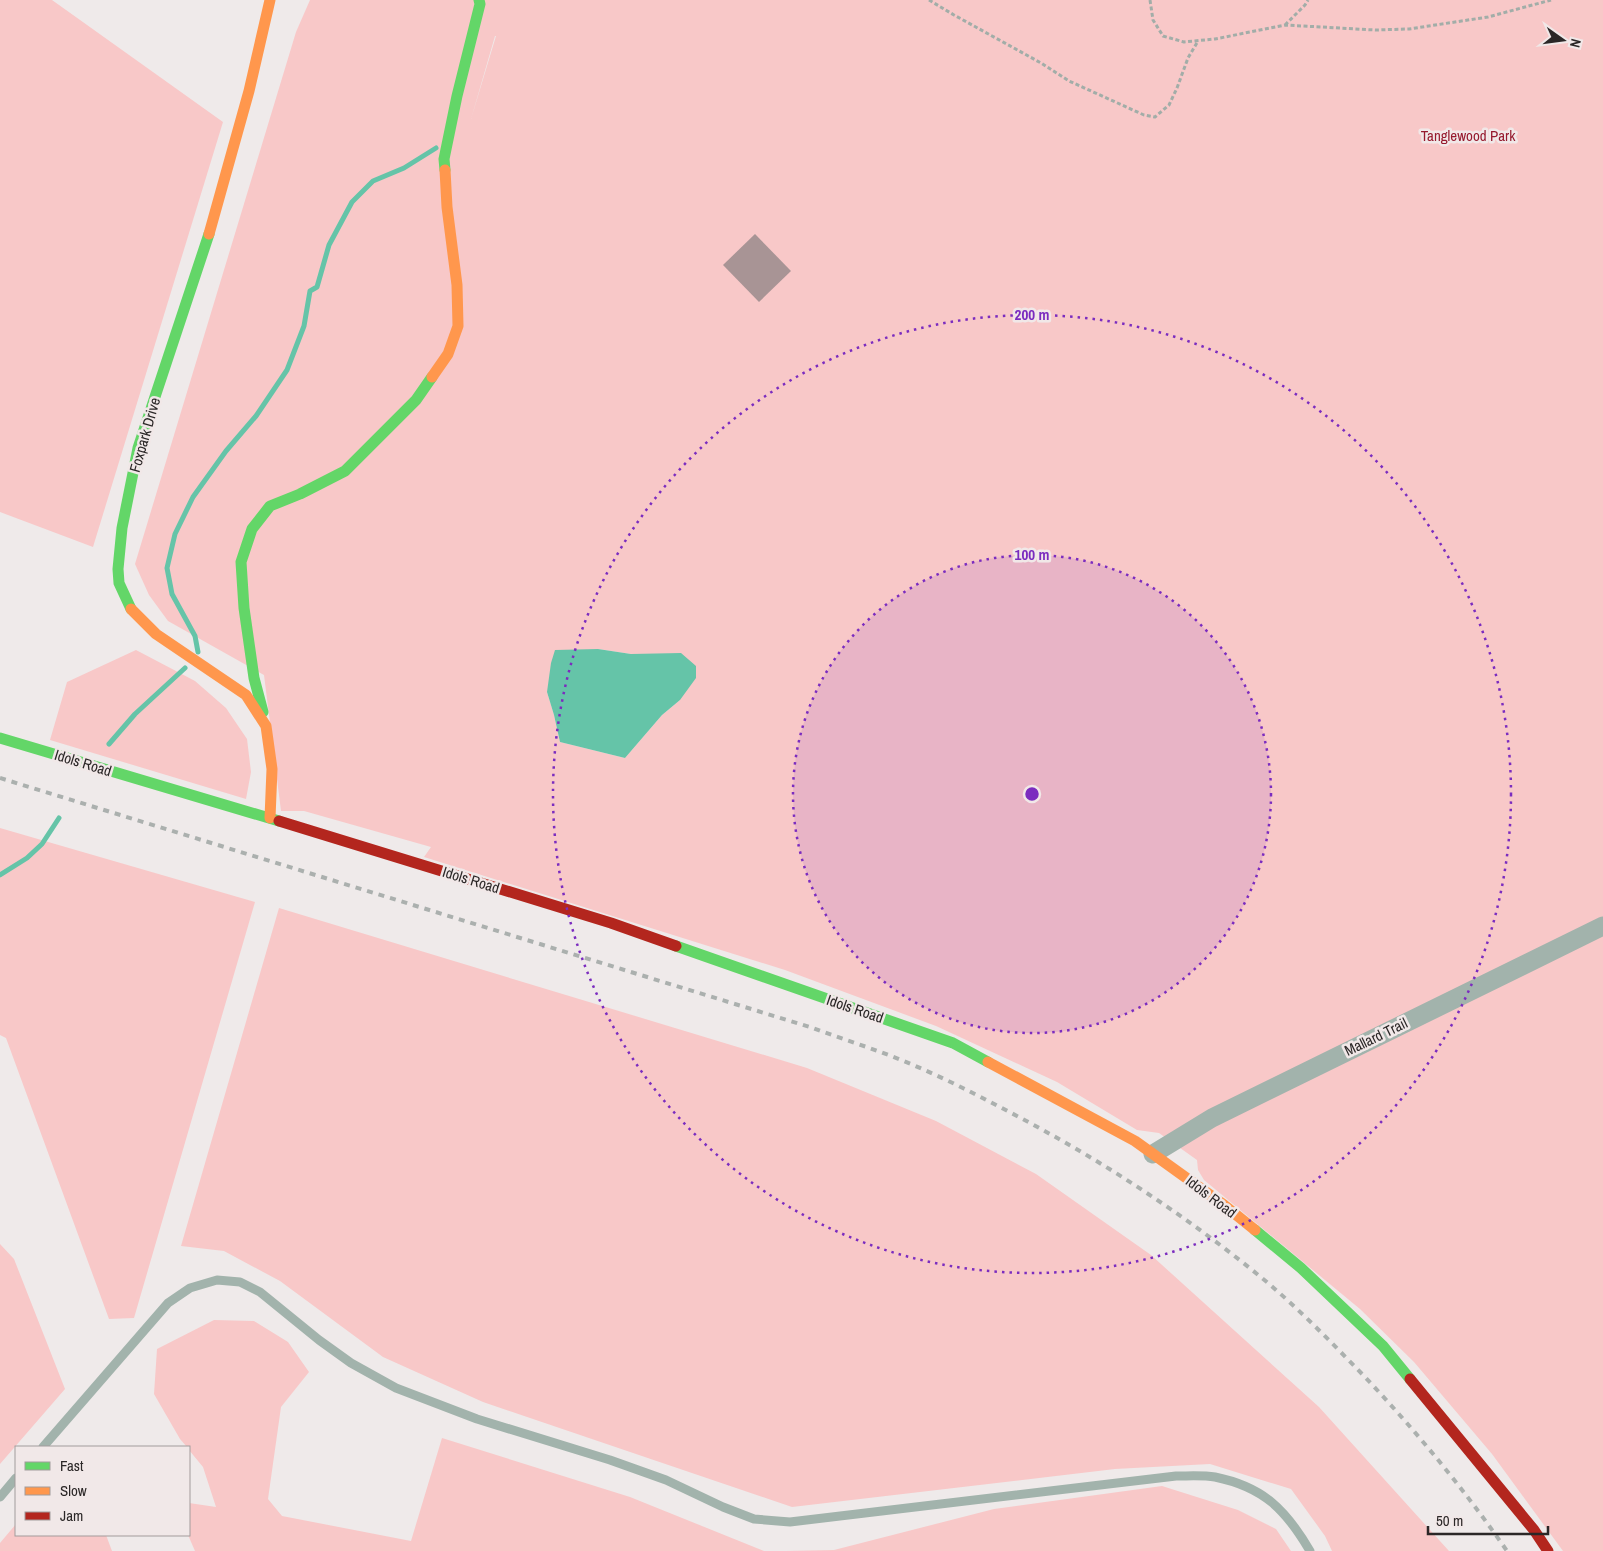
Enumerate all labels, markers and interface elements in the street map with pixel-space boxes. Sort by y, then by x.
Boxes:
north arrow [1538,15,1588,65]
text: N [1566,37,1585,49]
park label: Tanglewood Park [1421,125,1516,146]
text: 200 m [1015,304,1049,325]
street label: Foxpark Drive [124,395,165,475]
text: 100 m [1015,544,1049,565]
street label: Idols Road [52,744,114,781]
centre of rings [1023,785,1041,803]
street label: Idols Road [440,861,502,898]
street label: Idols Road [824,989,886,1028]
street label: Mallard Trail [1341,1012,1411,1061]
street label: Idols Road [1181,1171,1241,1223]
legend [15,1446,190,1536]
text: Fast [60,1455,84,1476]
text: Slow [60,1480,87,1501]
scale bar [1428,1504,1548,1536]
text: Jam [60,1505,83,1526]
text: 50 m [1436,1510,1463,1531]

